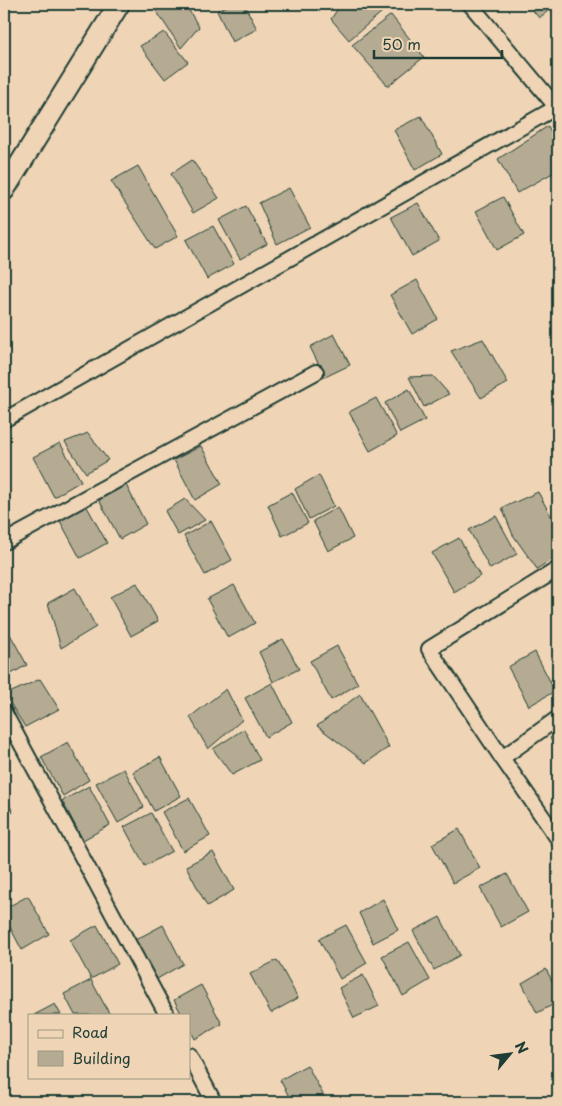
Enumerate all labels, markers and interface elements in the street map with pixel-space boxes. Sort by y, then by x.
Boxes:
scale bar [374,28,502,60]
text: 50 m [382,32,421,55]
legend [28,1014,190,1078]
text: Road [72,1020,108,1043]
north arrow [484,1028,534,1078]
text: N [510,1038,534,1057]
text: Building [72,1046,131,1069]

